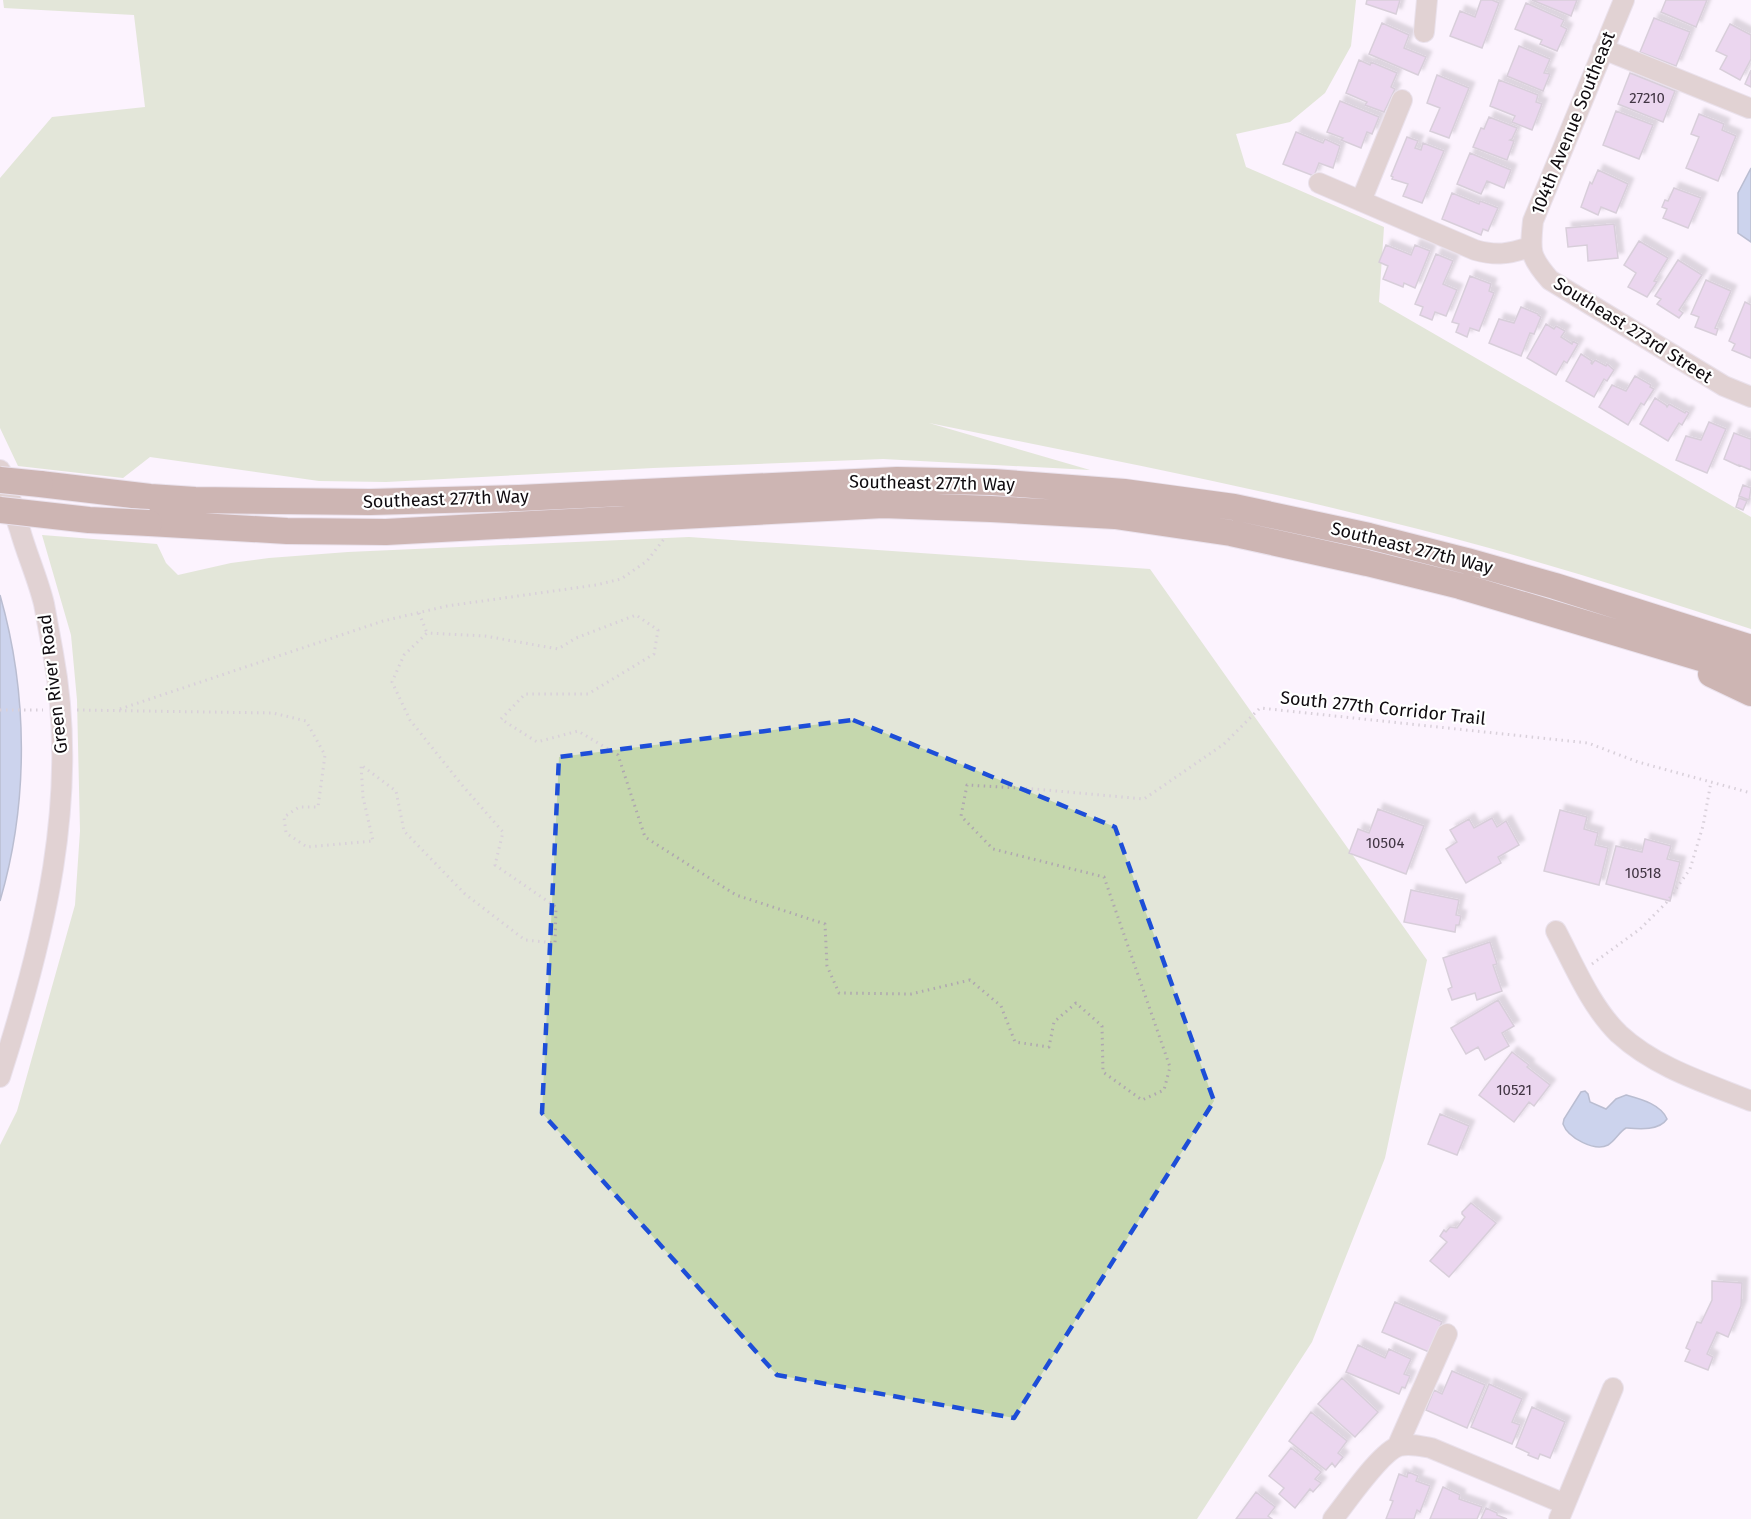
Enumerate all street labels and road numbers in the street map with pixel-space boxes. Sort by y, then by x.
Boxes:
street label: 104th Avenue Southeast [1526,28,1620,218]
street label: Southeast 273rd Street [1550,272,1717,388]
street label: Southeast 277th Way [849,471,1015,495]
street label: Southeast 277th Way [363,485,529,513]
street label: Southeast 277th Way [1329,517,1495,579]
street label: Green River Road [34,613,72,755]
street label: South 277th Corridor Trail [1279,686,1487,730]

